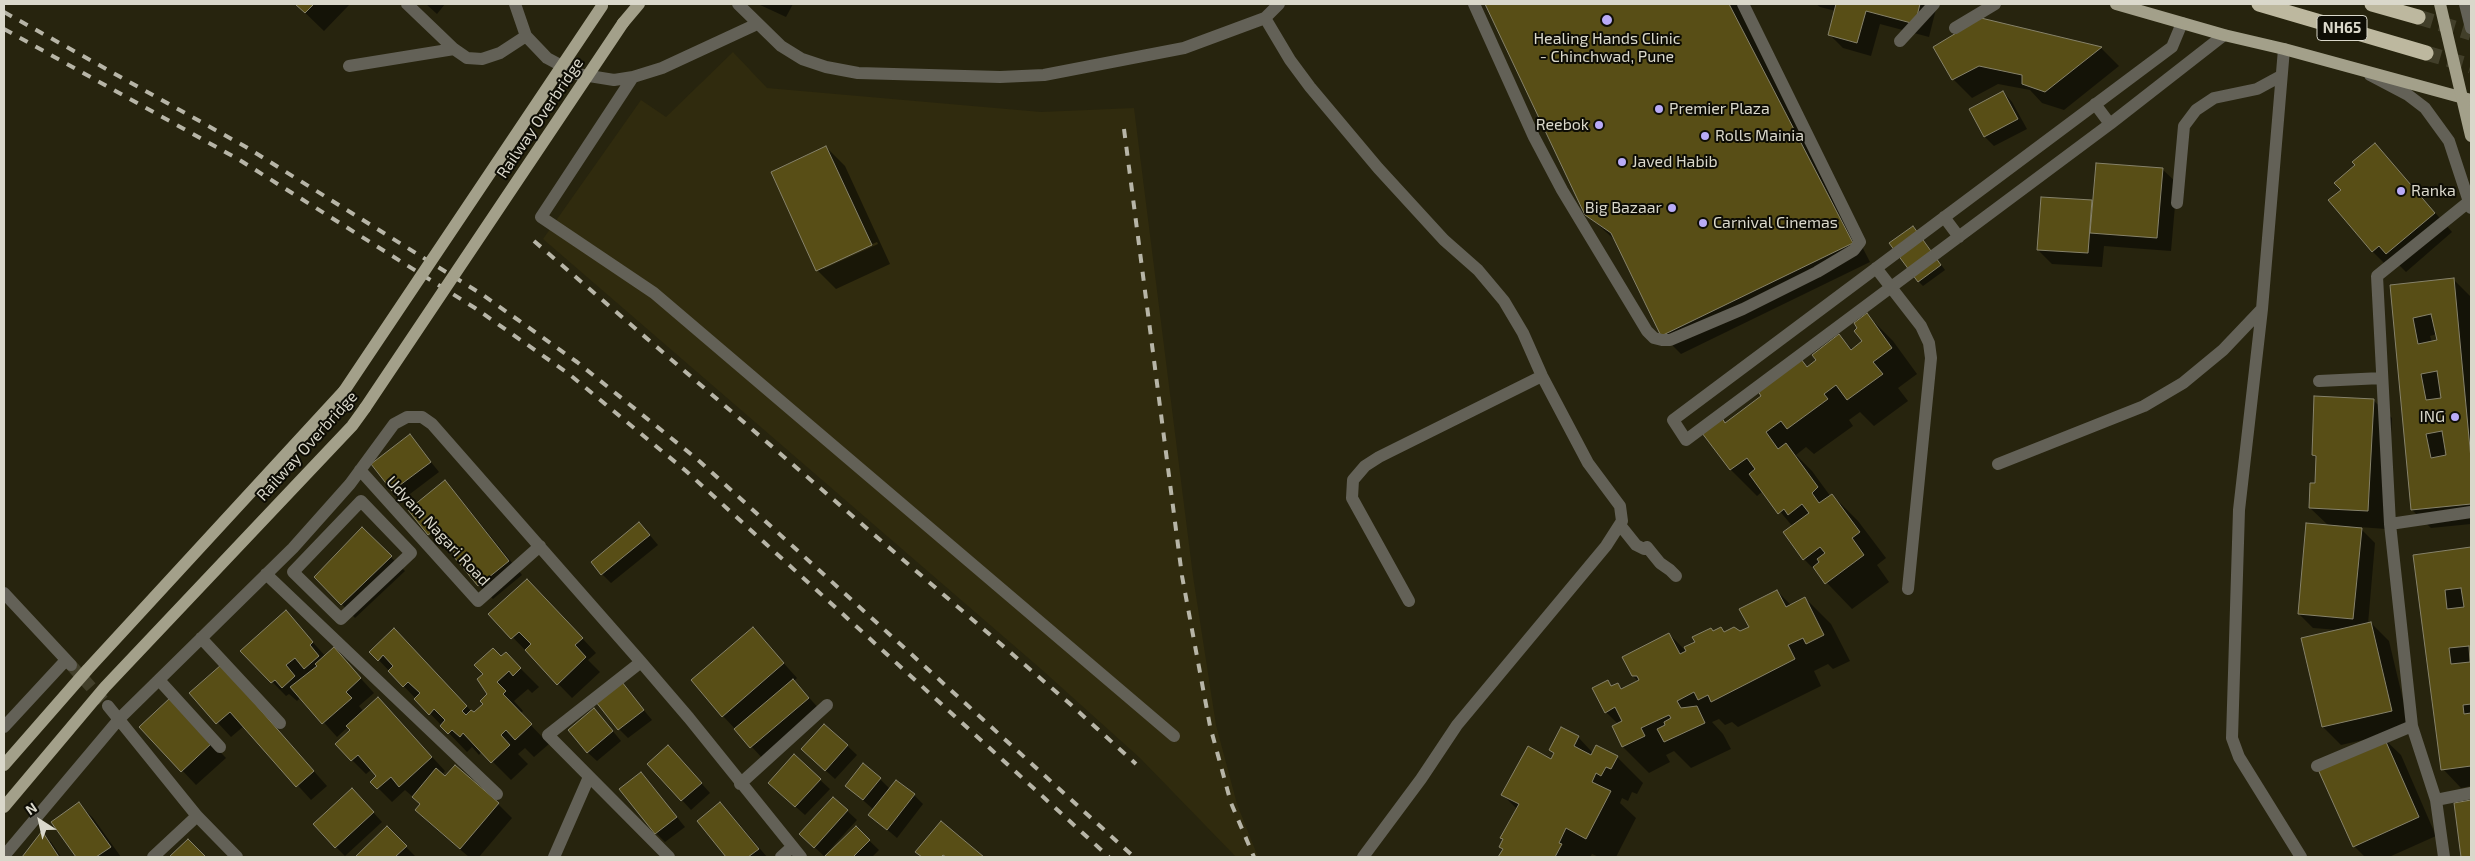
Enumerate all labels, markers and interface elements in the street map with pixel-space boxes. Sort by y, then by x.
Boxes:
marker: Healing Hands Clinic - Chinchwad, Pune [1600,13,1614,27]
road number: NH65 [2317,15,2367,40]
place label: Healing Hands Clinic - Chinchwad, Pune [1533,29,1681,67]
street label: Railway Overbridge [493,54,587,182]
place label: Premier Plaza [1669,99,1770,119]
marker: Premier Plaza [1653,103,1665,115]
place label: Reebok [1536,115,1589,135]
marker: Reebok [1593,119,1605,131]
place label: Rolls Mainia [1715,126,1804,146]
marker: Rolls Mainia [1699,130,1711,142]
place label: Javed Habib [1632,152,1718,172]
marker: Javed Habib [1616,156,1628,168]
place label: Ranka [2411,181,2456,201]
marker: Ranka [2395,185,2407,197]
place label: Big Bazaar [1585,198,1662,218]
marker: Big Bazaar [1666,202,1678,214]
place label: Carnival Cinemas [1713,213,1838,233]
marker: Carnival Cinemas [1697,217,1709,229]
street label: Railway Overbridge [253,387,361,505]
place label: ING [2419,407,2445,427]
marker: ING [2449,411,2461,423]
street label: Udyam Nagari Road [382,472,494,590]
north arrow [15,796,65,846]
text: N [22,798,40,818]

